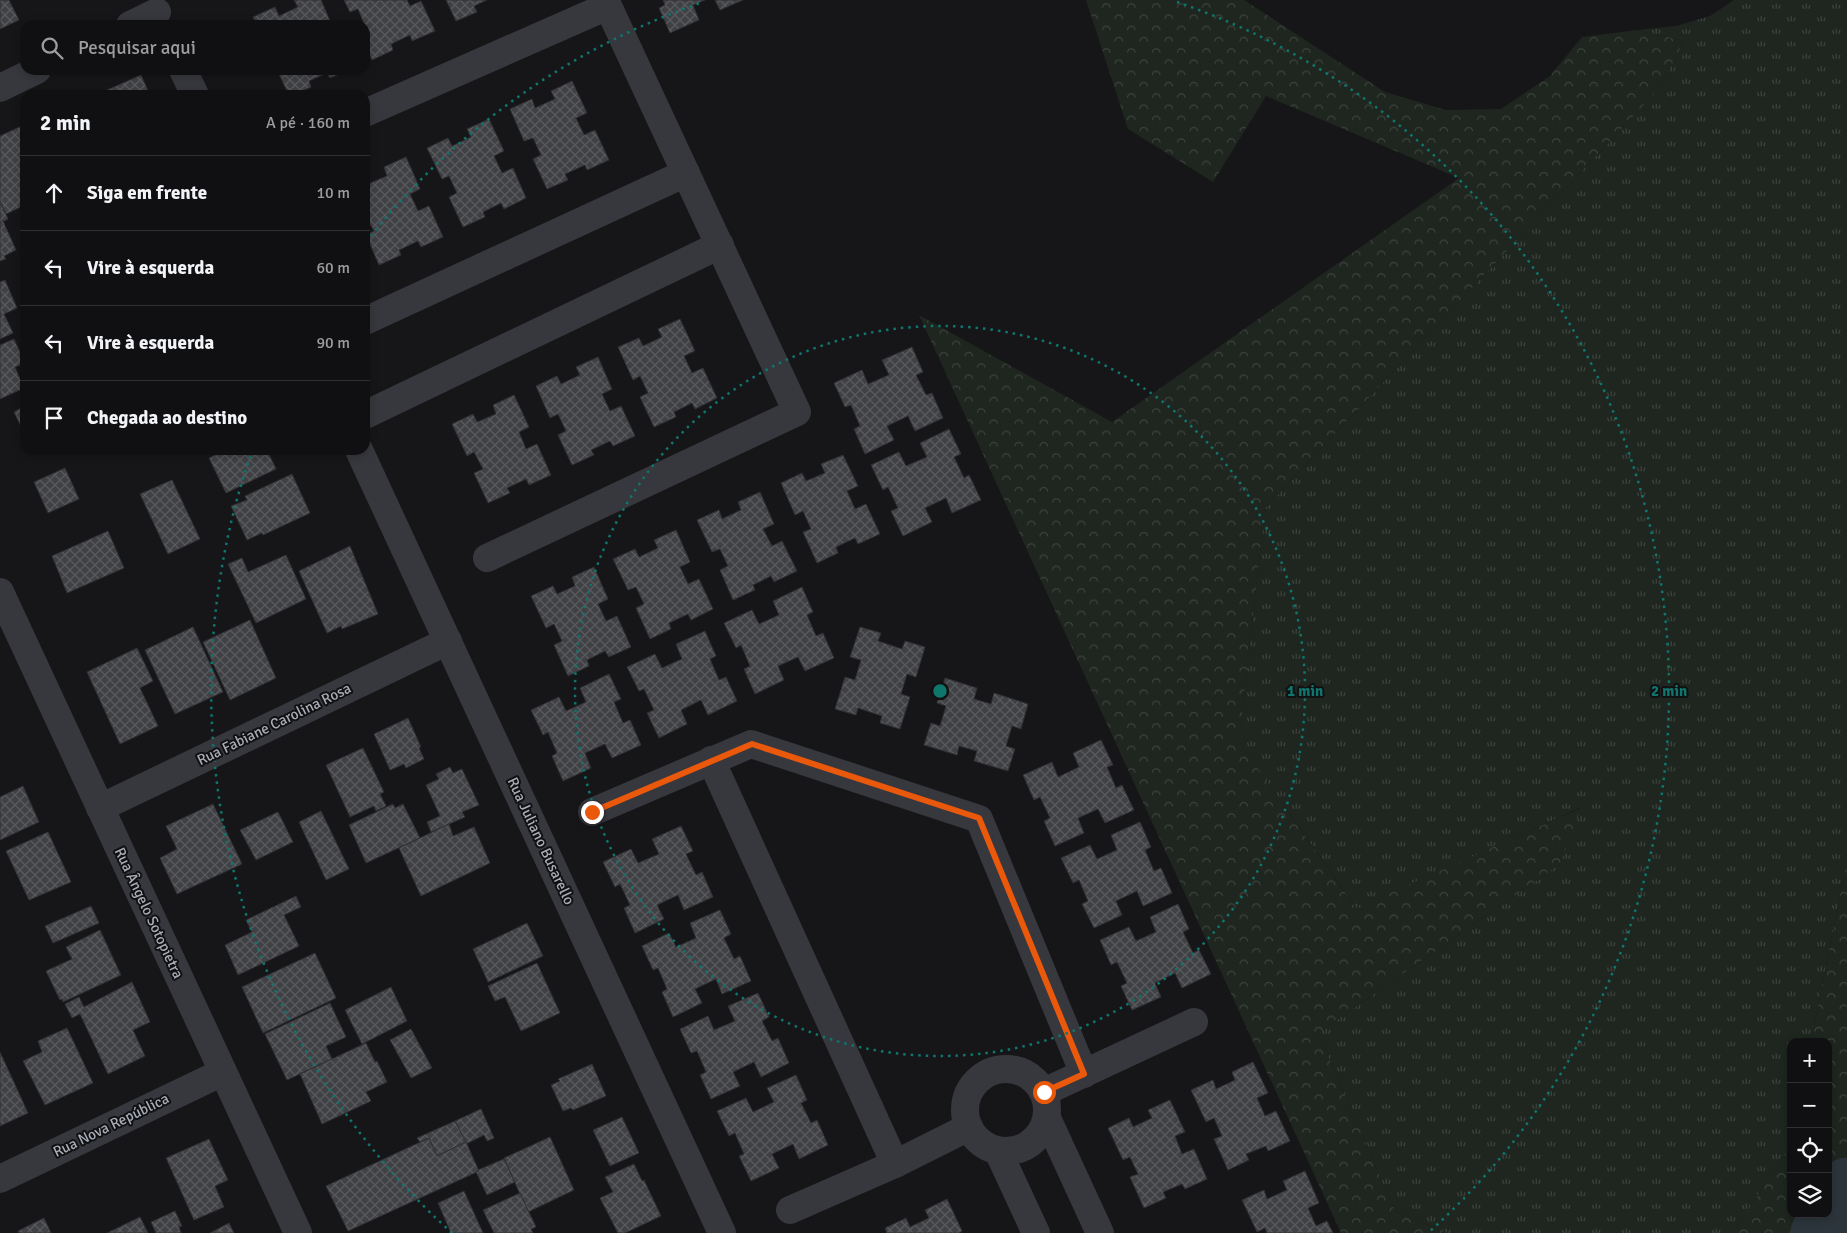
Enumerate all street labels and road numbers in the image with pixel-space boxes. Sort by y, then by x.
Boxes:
street label: Rua Fabiane Carolina Rosa [194,679,354,769]
street label: Rua Juliano Busarello [504,774,579,908]
street label: Rua Ângelo Sotopietra [111,845,187,981]
street label: Rua Nova República [50,1089,172,1161]

